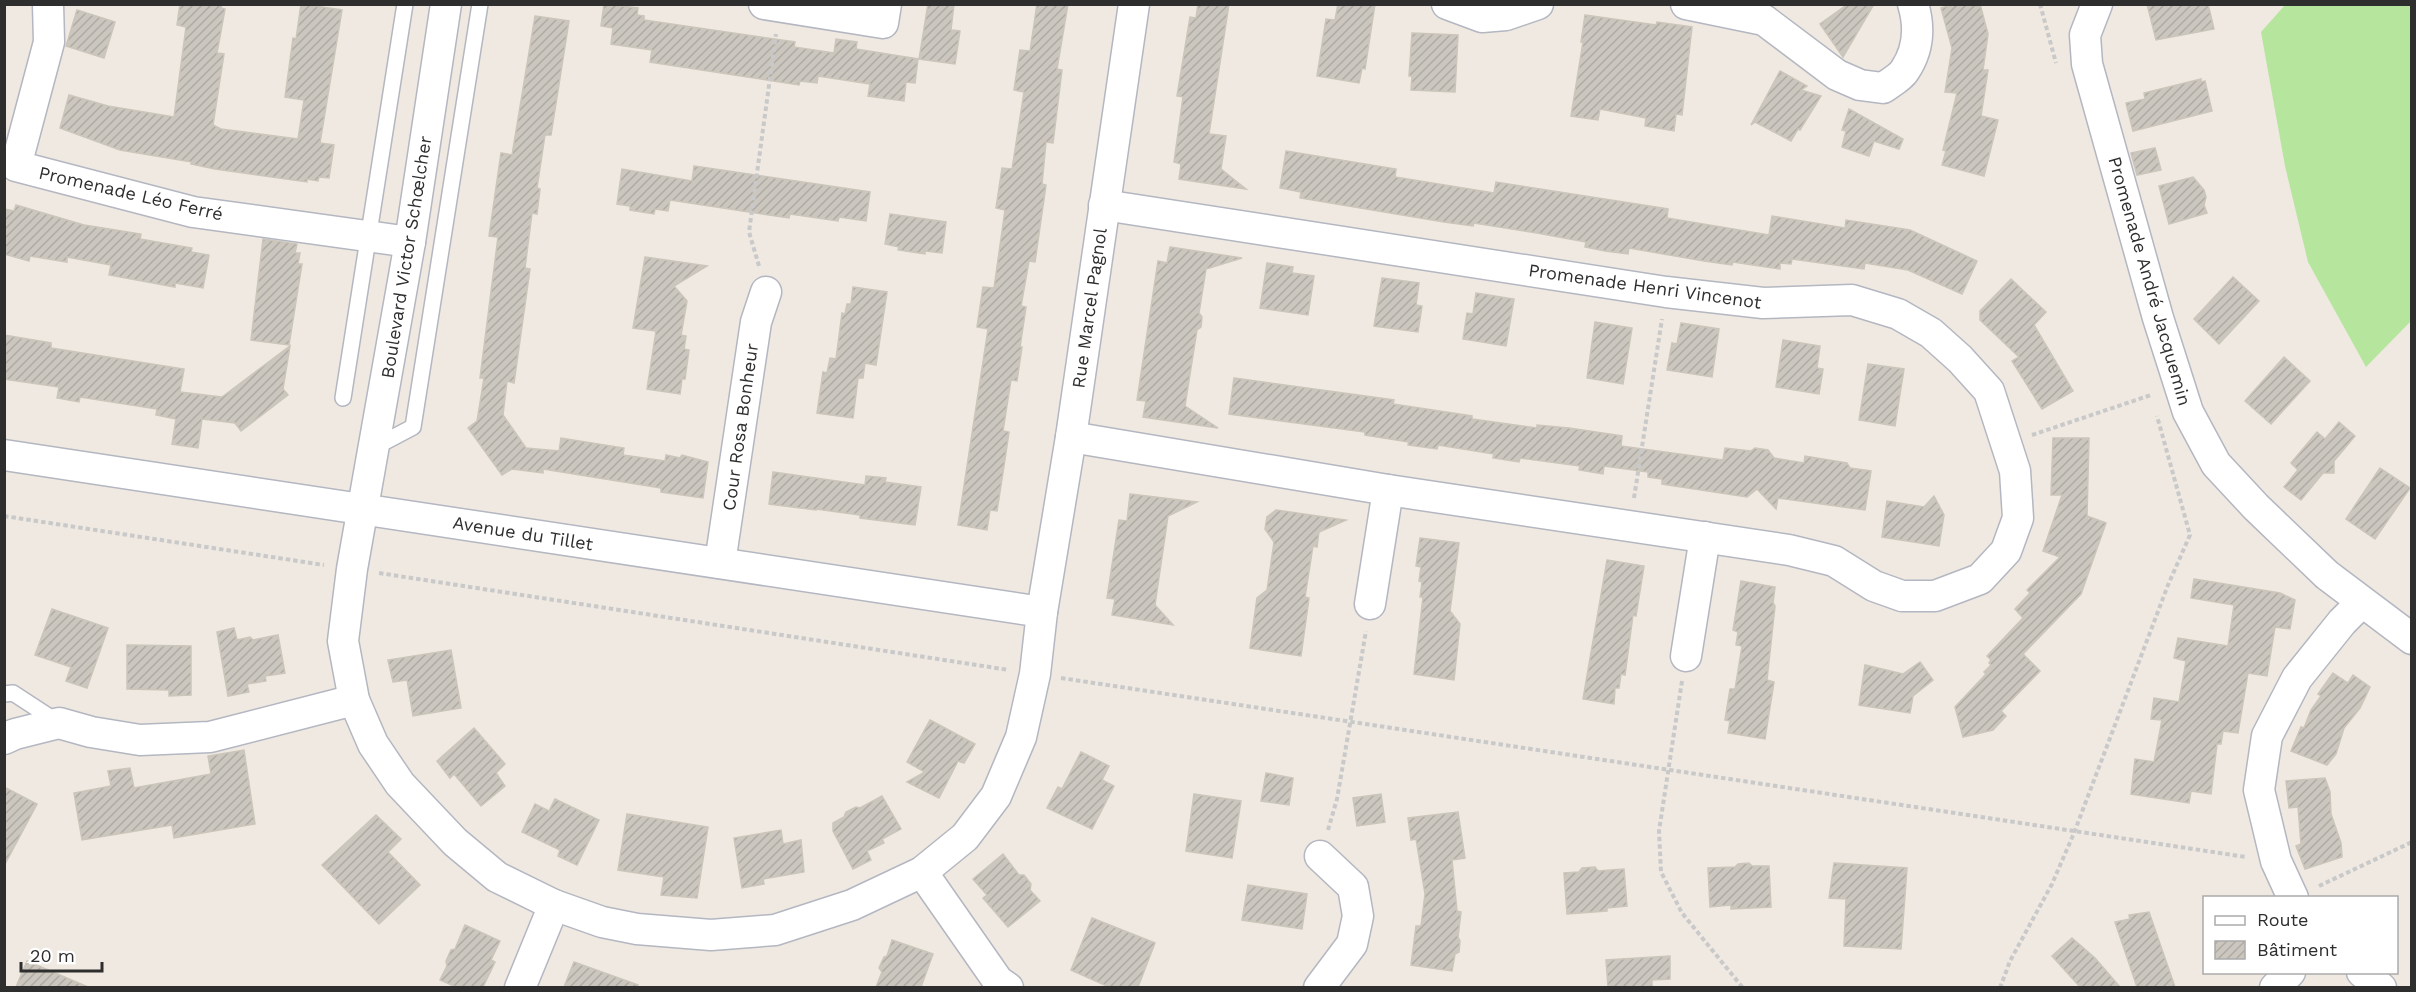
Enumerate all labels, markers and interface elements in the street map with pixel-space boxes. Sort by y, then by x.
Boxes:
street label: Boulevard Victor Schœlcher [376,134,436,380]
street label: Promenade André Jacquemin [2104,154,2196,408]
street label: Promenade Léo Ferré [37,162,225,224]
street label: Rue Marcel Pagnol [1067,226,1111,389]
street label: Promenade Henri Vincenot [1527,259,1763,313]
street label: Cour Rosa Bonheur [718,342,762,512]
street label: Avenue du Tillet [451,512,595,555]
legend [2203,896,2398,974]
text: Route [2257,909,2309,930]
scale bar [21,935,102,973]
text: Bâtiment [2257,939,2337,960]
text: 20 m [30,945,75,966]

